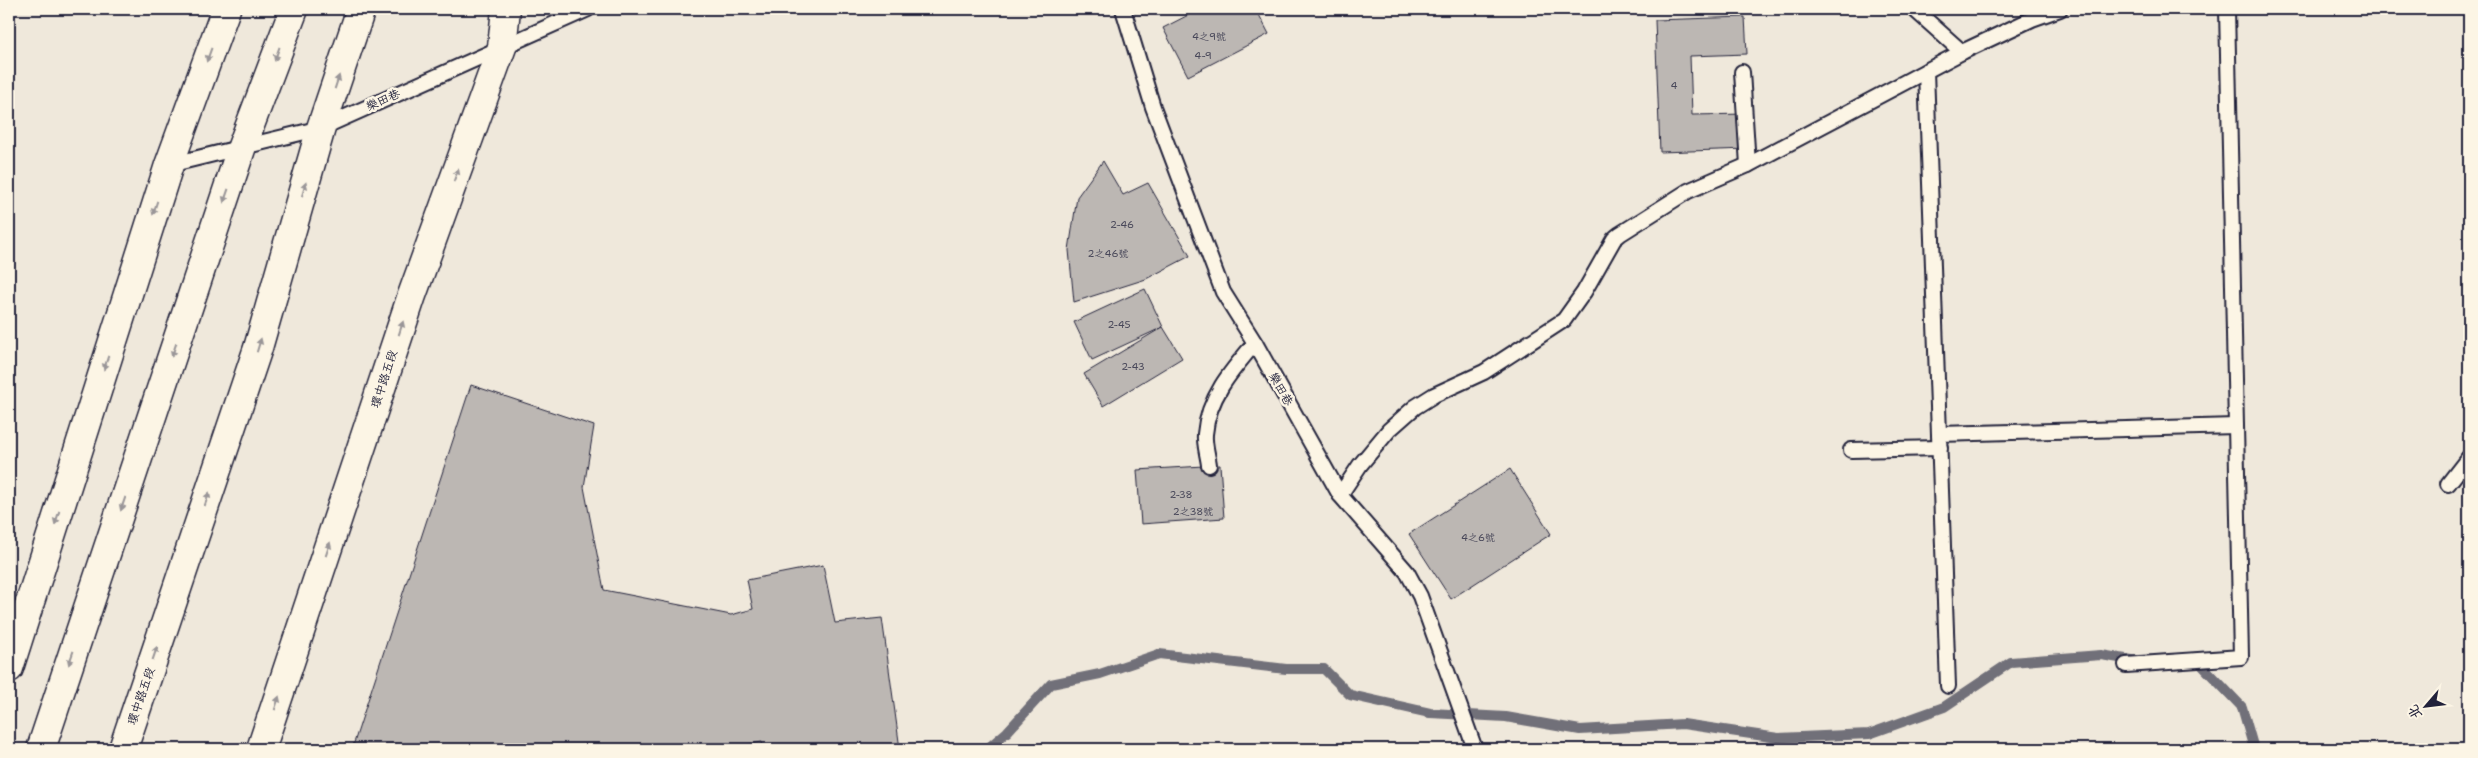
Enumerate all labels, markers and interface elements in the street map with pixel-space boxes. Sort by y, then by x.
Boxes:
house number: 4之9號 [1192,30,1226,43]
one-way arrow [205,47,212,62]
one-way arrow [273,47,280,62]
house number: 4-9 [1194,49,1212,62]
one-way arrow [333,74,341,89]
house number: 4 [1671,79,1678,92]
street label: 樂田巷 [363,85,403,115]
one-way arrow [452,167,460,182]
one-way arrow [300,181,308,196]
one-way arrow [222,188,229,203]
one-way arrow [151,201,159,216]
house number: 2-46 [1110,218,1134,231]
house number: 2之46號 [1088,247,1128,260]
house number: 2-45 [1107,318,1131,331]
one-way arrow [397,320,405,335]
one-way arrow [255,337,263,352]
one-way arrow [170,342,178,357]
street label: 環中路五段 [367,348,401,410]
one-way arrow [102,355,109,370]
house number: 2-43 [1121,360,1145,373]
street label: 樂田巷 [1265,369,1297,409]
house number: 2-38 [1169,488,1193,501]
one-way arrow [203,491,211,506]
one-way arrow [119,497,127,512]
house number: 2之38號 [1173,505,1213,518]
one-way arrow [52,510,60,525]
house number: 4之6號 [1461,531,1495,544]
one-way arrow [325,541,332,556]
one-way arrow [152,646,160,661]
one-way arrow [67,651,75,666]
street label: 環中路五段 [124,665,158,727]
north arrow [2400,680,2450,730]
one-way arrow [273,695,281,710]
text: 北 [2403,702,2426,723]

